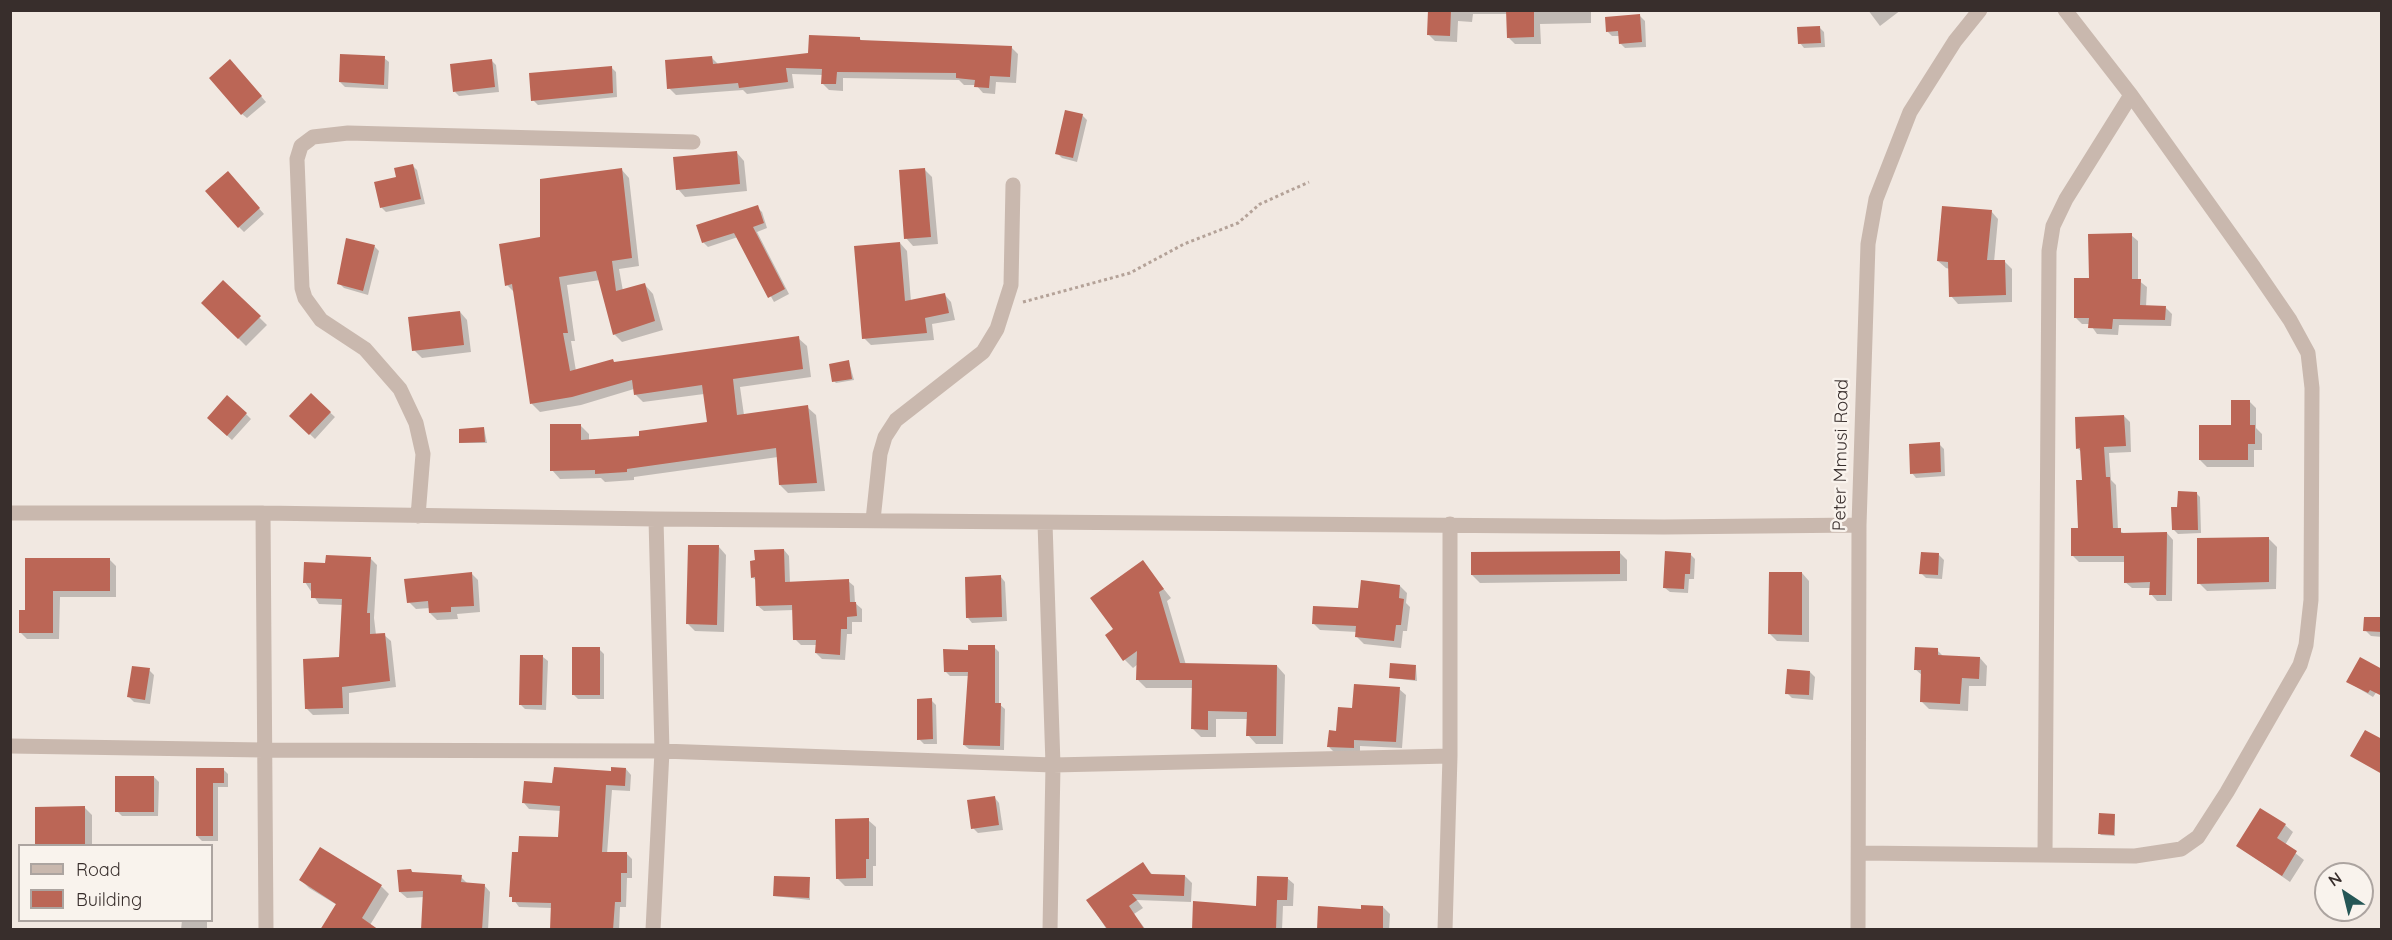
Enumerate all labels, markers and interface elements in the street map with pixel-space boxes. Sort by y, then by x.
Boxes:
street label: Peter Mmusi Road [1829,379,1853,531]
legend [18,844,213,922]
text: Road [76,858,121,881]
north arrow [2314,862,2374,922]
text: N [2324,867,2345,890]
text: Building [76,888,142,911]

